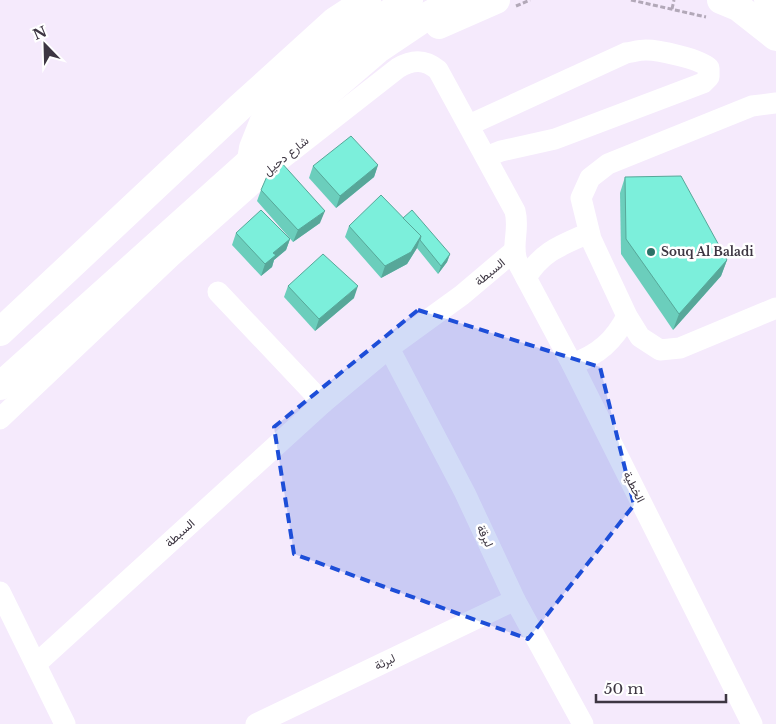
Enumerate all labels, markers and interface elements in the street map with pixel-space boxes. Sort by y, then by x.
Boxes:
north arrow [20,20,70,70]
text: N [30,22,49,44]
street label: شارع دحيل [260,133,313,180]
place label: Souq Al Baladi [661,244,754,259]
marker: Souq Al Baladi [645,246,657,258]
street label: السبطة [472,255,508,289]
street label: الخطية [620,469,649,505]
street label: السبطة [162,515,198,550]
street label: لبرقة [473,522,497,550]
street label: لبرثة [372,650,398,674]
scale bar [596,672,726,704]
text: 50 m [604,679,644,698]

